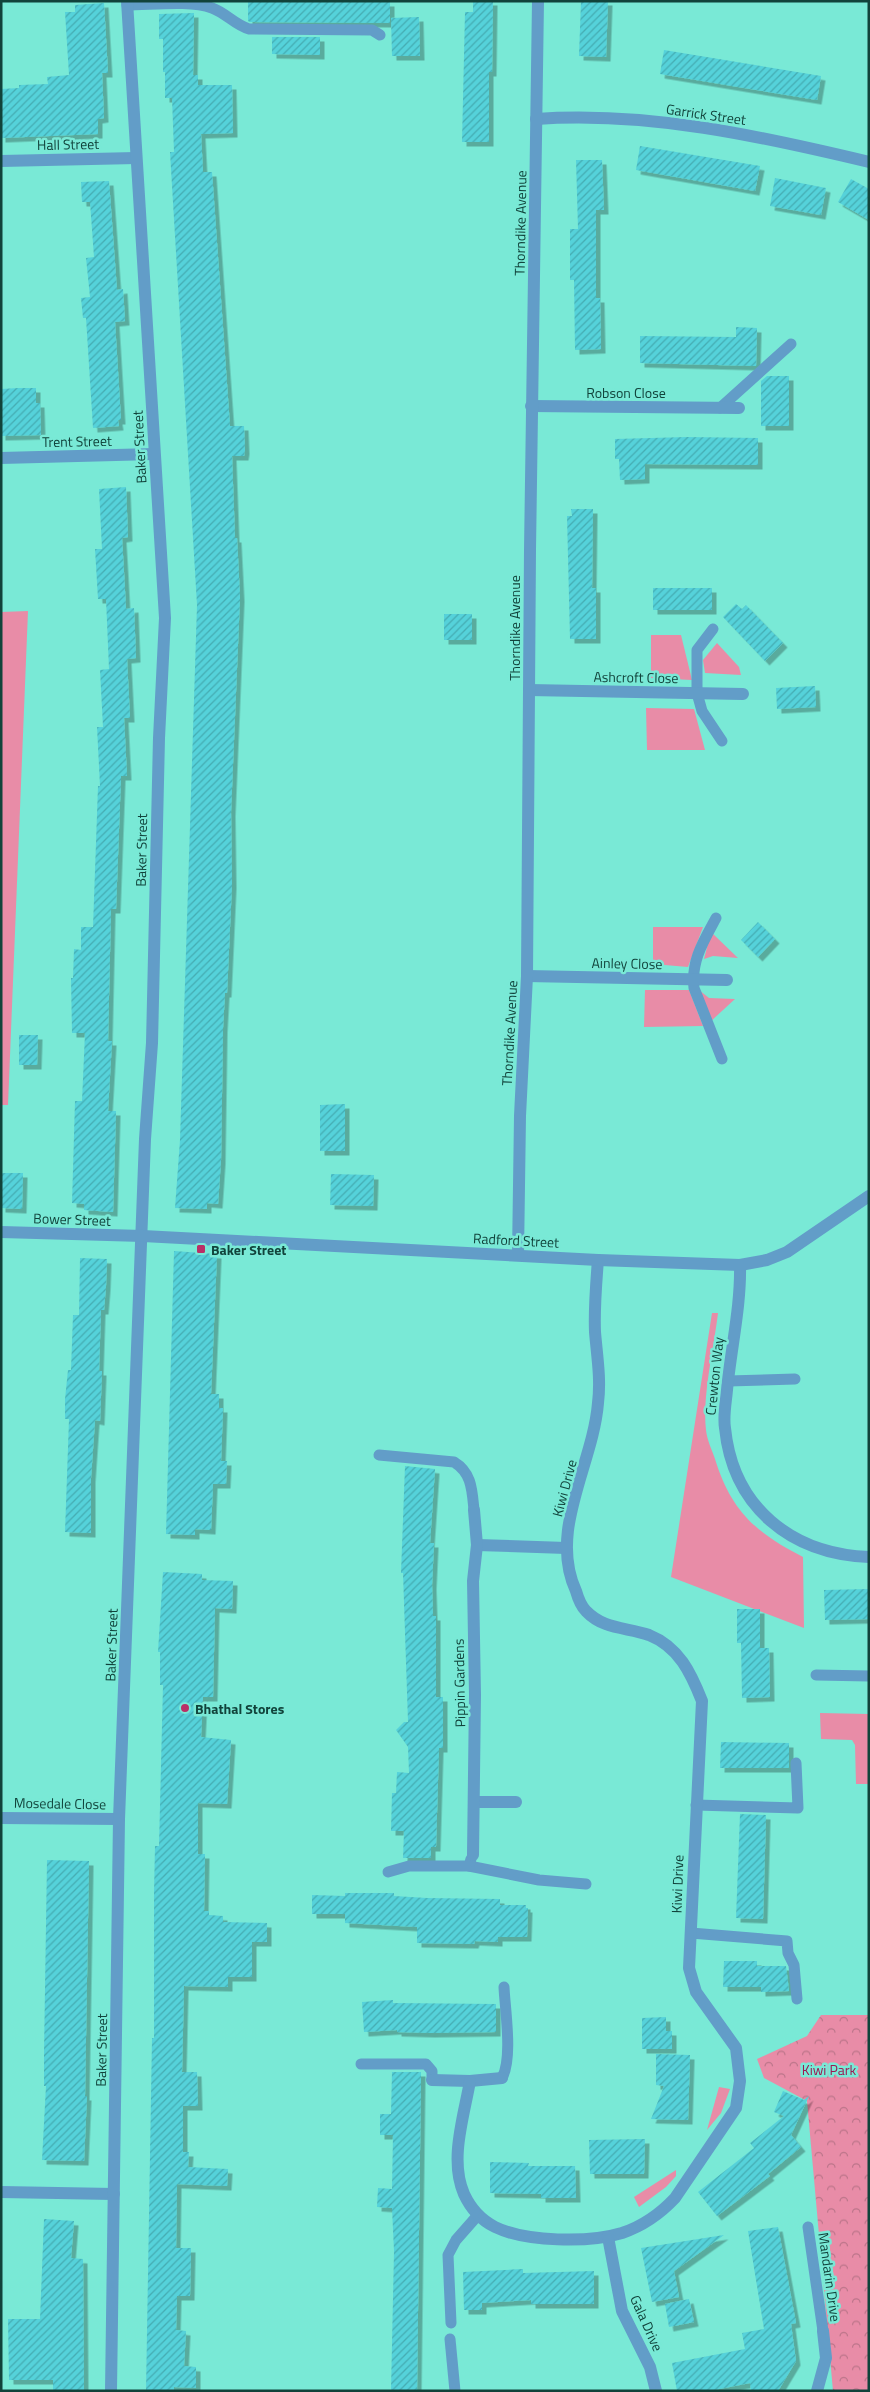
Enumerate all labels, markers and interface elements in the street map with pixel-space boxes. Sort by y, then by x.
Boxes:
street label: Garrick Street [665,98,747,130]
street label: Hall Street [37,133,99,155]
street label: Thorndike Avenue [509,170,531,276]
street label: Robson Close [586,382,666,403]
street label: Baker Street [127,410,151,484]
street label: Trent Street [42,430,112,452]
street label: Thorndike Avenue [504,575,525,681]
street label: Ashcroft Close [593,666,679,688]
street label: Baker Street [130,813,152,887]
street label: Ainley Close [591,952,663,974]
street label: Thorndike Avenue [496,980,522,1086]
street label: Bower Street [33,1207,111,1231]
street label: Radford Street [472,1227,560,1253]
place label: Baker Street [211,1239,286,1260]
marker: Baker Street [195,1243,207,1255]
street label: Crewton Way [699,1336,729,1416]
street label: Kiwi Drive [546,1457,582,1519]
street label: Baker Street [99,1608,123,1682]
street label: Pippin Gardens [448,1639,470,1727]
place label: Bhathal Stores [195,1698,285,1719]
marker: Bhathal Stores [179,1702,191,1714]
street label: Mosedale Close [14,1792,106,1814]
street label: Kiwi Drive [665,1854,689,1914]
street label: Baker Street [90,2013,112,2087]
park label: Kiwi Park [802,2059,857,2080]
street label: Mandarin Drive [813,2231,847,2323]
street label: Gala Drive [625,2292,669,2354]

